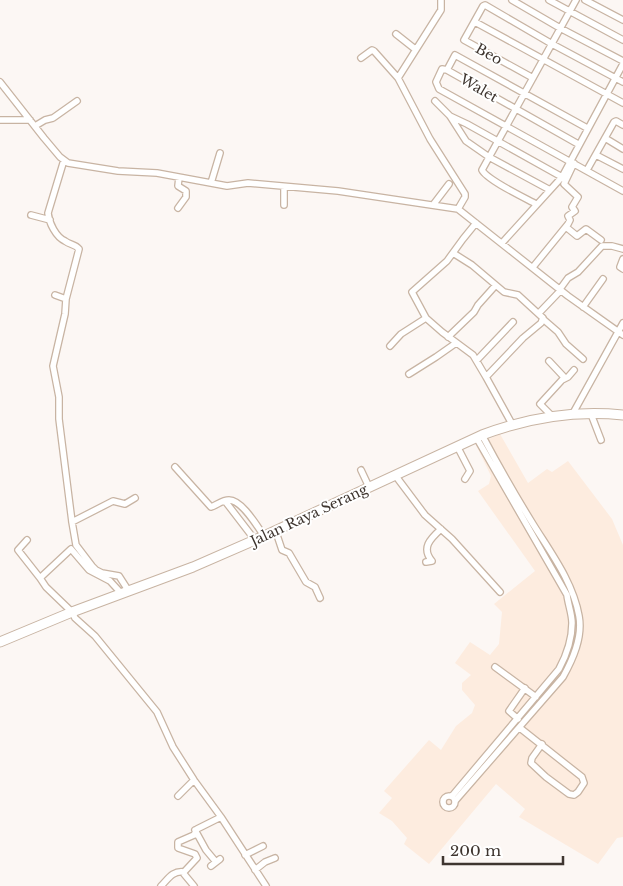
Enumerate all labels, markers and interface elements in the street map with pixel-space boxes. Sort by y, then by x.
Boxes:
street label: Beo [472,39,506,69]
street label: Walet [456,69,502,106]
street label: Jalan Raya Serang [246,480,371,551]
scale bar [443,834,563,866]
text: 200 m [450,841,501,860]

